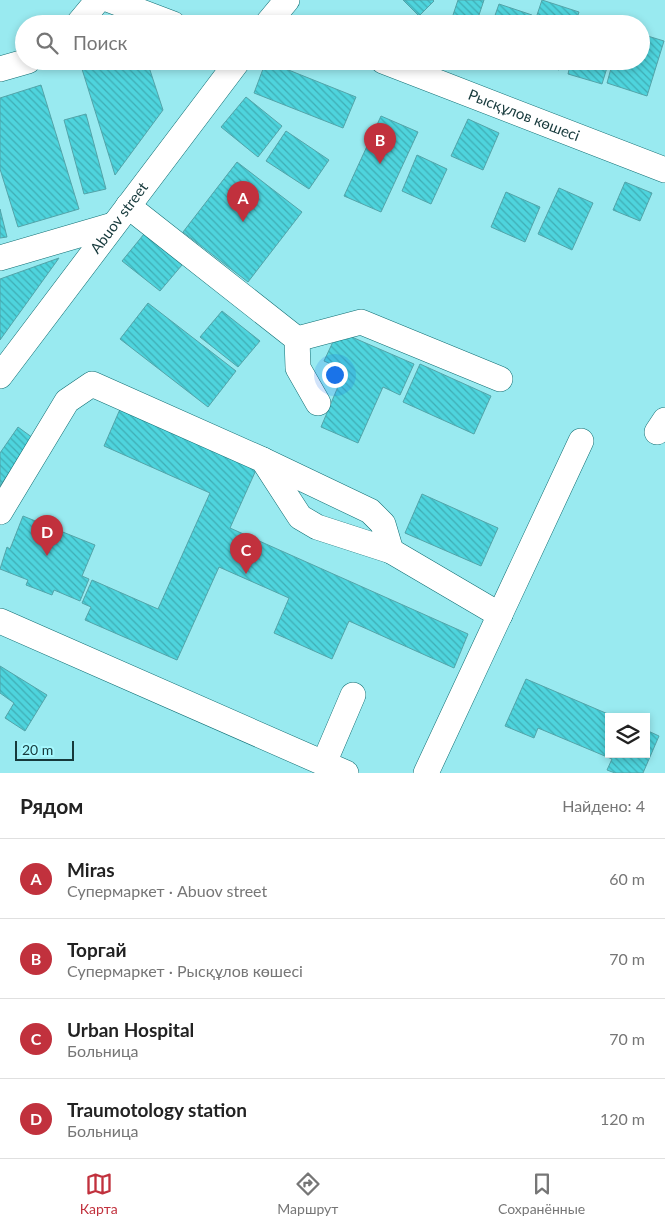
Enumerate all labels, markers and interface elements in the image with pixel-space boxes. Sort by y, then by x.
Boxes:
search box [15,15,650,70]
icon: search [33,29,61,57]
text: Поиск [73,31,127,54]
street label: Рысқұлов көшесі [466,85,583,144]
pin: B [364,123,396,164]
street label: Abuov street [86,178,152,257]
pin: A [227,181,259,222]
your location [322,362,348,388]
pin: D [31,515,63,556]
pin: C [230,533,262,574]
map controls [605,713,650,758]
button: layers [605,713,650,758]
scale bar [15,738,74,761]
text: 20 m [22,741,53,758]
text: Рядом [20,793,83,818]
text: Найдено: 4 [562,796,645,815]
text: Miras [67,858,115,881]
text: A [30,869,42,888]
text: 60 m [609,869,645,888]
text: Супермаркет · Abuov street [67,881,267,900]
text: Торгай [67,938,126,961]
text: B [31,949,41,968]
text: 70 m [609,949,645,968]
text: Супермаркет · Рысқұлов көшесі [67,961,303,980]
text: Urban Hospital [67,1018,194,1041]
text: C [31,1029,41,1048]
text: 70 m [609,1029,645,1048]
text: Больница [67,1041,139,1060]
text: Traumotology station [67,1098,247,1121]
text: D [30,1109,42,1128]
text: 120 m [600,1109,645,1128]
text: Больница [67,1121,139,1140]
tab: Карта [80,1170,118,1217]
tab: Маршрут [277,1170,338,1217]
tab: Сохранённые [498,1170,585,1217]

